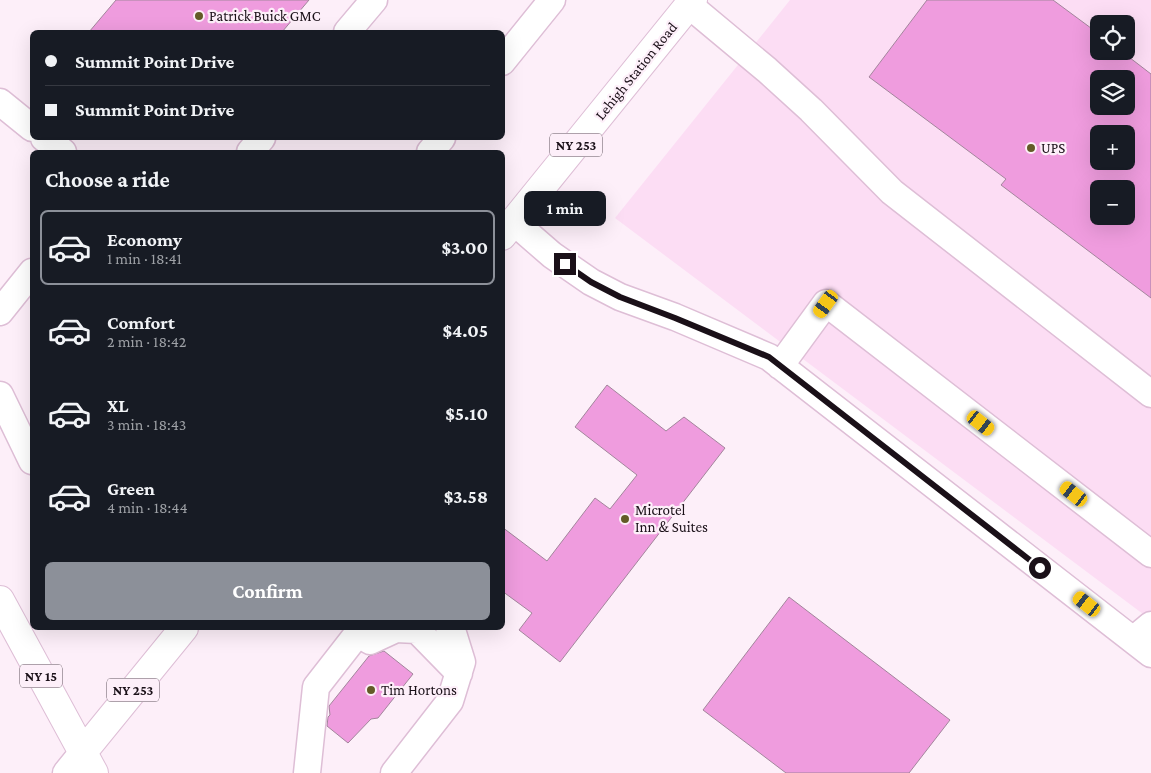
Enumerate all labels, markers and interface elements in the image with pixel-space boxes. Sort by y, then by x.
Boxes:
place label: Patrick Buick GMC [209,8,321,24]
marker: Patrick Buick GMC [193,10,205,22]
map controls [1090,15,1135,225]
button: locate [1090,15,1135,60]
street label: Lehigh Station Road [592,19,681,124]
text: Summit Point Drive [75,51,234,72]
button: layers [1090,70,1135,115]
text: Summit Point Drive [75,99,234,120]
button: + [1090,125,1135,170]
road number: NY 253 [550,134,602,156]
place label: UPS [1041,140,1065,156]
marker: UPS [1025,142,1037,154]
text: Choose a ride [45,167,170,192]
button: − [1090,180,1135,225]
callout: 1 min [524,192,606,226]
text: 1 min [547,200,583,217]
icon: car [47,225,92,270]
text: Economy [107,229,182,250]
text: $3.00 [441,237,488,258]
text: 1 min · 18:41 [107,250,182,267]
route end [554,253,576,275]
car [811,287,840,321]
icon: car [47,308,92,353]
text: Comfort [107,312,175,333]
text: $4.05 [443,320,488,341]
text: 2 min · 18:42 [107,333,186,350]
icon: car [47,391,92,436]
text: XL [107,395,129,416]
text: $5.10 [445,403,488,424]
car [964,408,997,438]
text: 3 min · 18:43 [107,416,186,433]
icon: car [47,474,92,519]
text: Green [107,478,155,499]
car [1057,479,1090,509]
text: $3.58 [444,486,488,507]
text: 4 min · 18:44 [107,499,188,516]
place label: Microtel Inn & Suites [635,502,708,535]
marker: Microtel Inn & Suites [619,513,631,525]
route start [1029,557,1051,579]
button: Confirm [45,562,490,620]
car [1070,589,1103,619]
road number: NY 15 [20,664,62,688]
road number: NY 253 [107,678,159,702]
place label: Tim Hortons [381,682,457,698]
marker: Tim Hortons [365,684,377,696]

